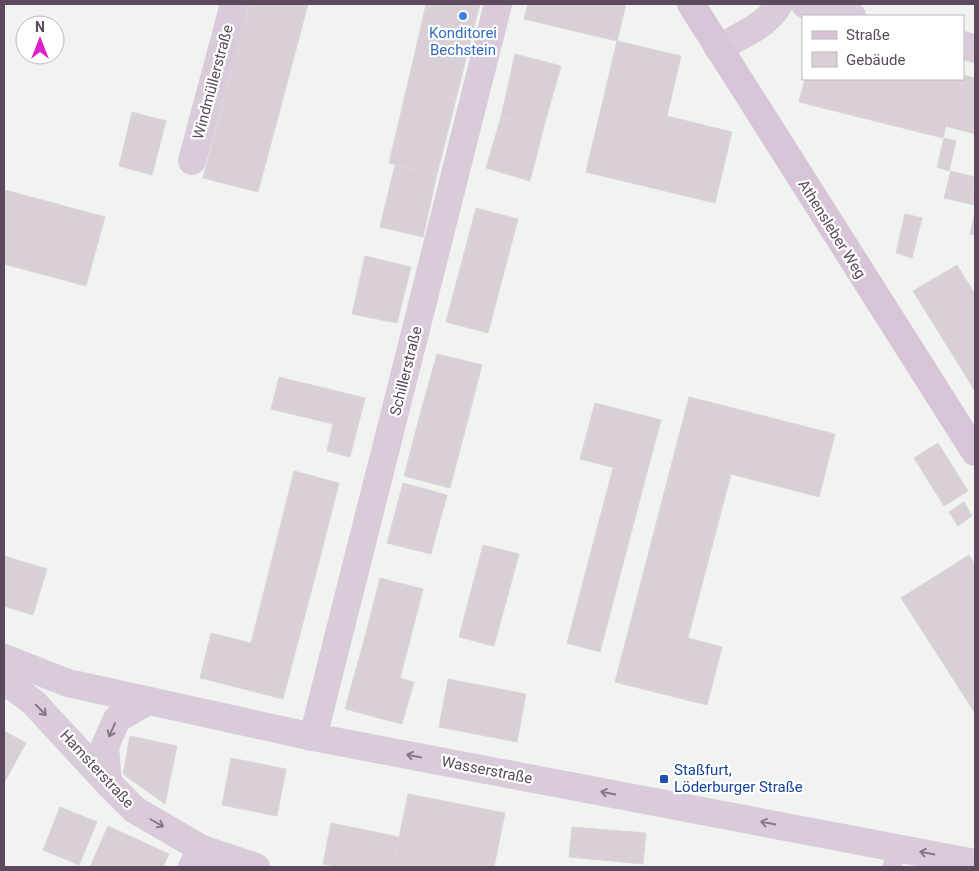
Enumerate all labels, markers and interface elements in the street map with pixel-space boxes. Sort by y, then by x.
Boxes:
marker: Konditorei Bechstein [457,10,469,22]
north arrow [15,15,65,65]
legend [802,15,964,80]
text: N [35,19,45,35]
street label: Windmüllerstraße [189,23,237,141]
place label: Konditorei Bechstein [429,24,497,59]
text: Straße [846,26,890,44]
text: Gebäude [846,51,905,69]
street label: Athensleber Weg [794,176,870,282]
street label: Schillerstraße [386,324,426,418]
one-way arrow [35,704,47,716]
one-way arrow [106,722,116,737]
street label: Hamsterstraße [56,726,138,812]
one-way arrow [406,751,422,761]
street label: Wasserstraße [440,752,534,788]
place label: Staßfurt, Löderburger Straße [674,761,803,796]
marker: Staßfurt, Löderburger Straße [658,773,670,785]
one-way arrow [600,788,616,797]
one-way arrow [150,818,164,828]
one-way arrow [760,818,776,828]
one-way arrow [920,848,936,858]

